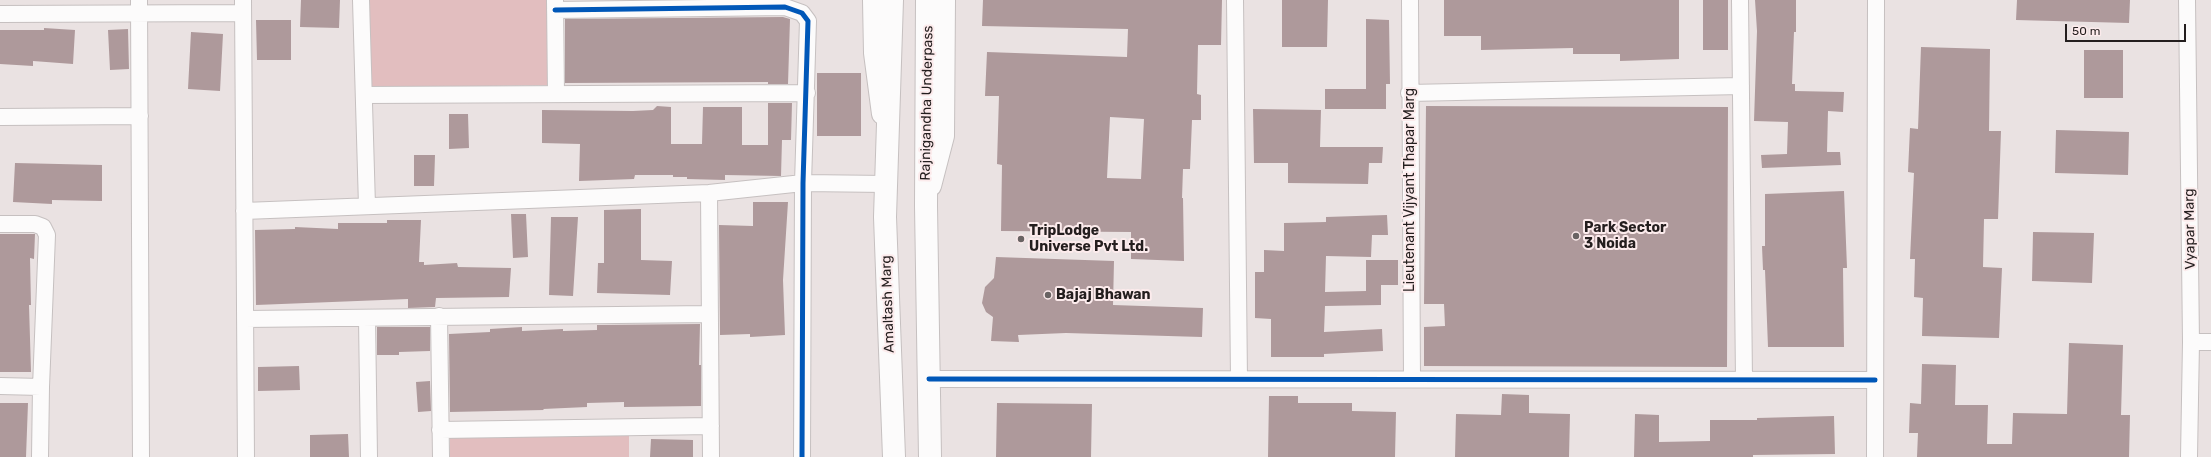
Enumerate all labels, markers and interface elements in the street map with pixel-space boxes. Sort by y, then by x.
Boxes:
scale bar [2067,16,2188,42]
text: 50 m [2072,24,2100,38]
street label: Rajnigandha Underpass [917,25,937,181]
street label: Lieutenant Vijyant Thapar Marg [1402,88,1418,292]
street label: Vyapar Marg [2181,188,2199,270]
place label: Park Sector 3 Noida [1584,220,1666,252]
place label: TripLodge Universe Pvt Ltd. [1029,223,1148,256]
marker: Park Sector 3 Noida [1571,231,1581,241]
marker: TripLodge Universe Pvt Ltd. [1016,234,1026,244]
street label: Amaltash Marg [878,255,898,353]
place label: Bajaj Bhawan [1056,287,1151,303]
marker: Bajaj Bhawan [1043,290,1053,300]

